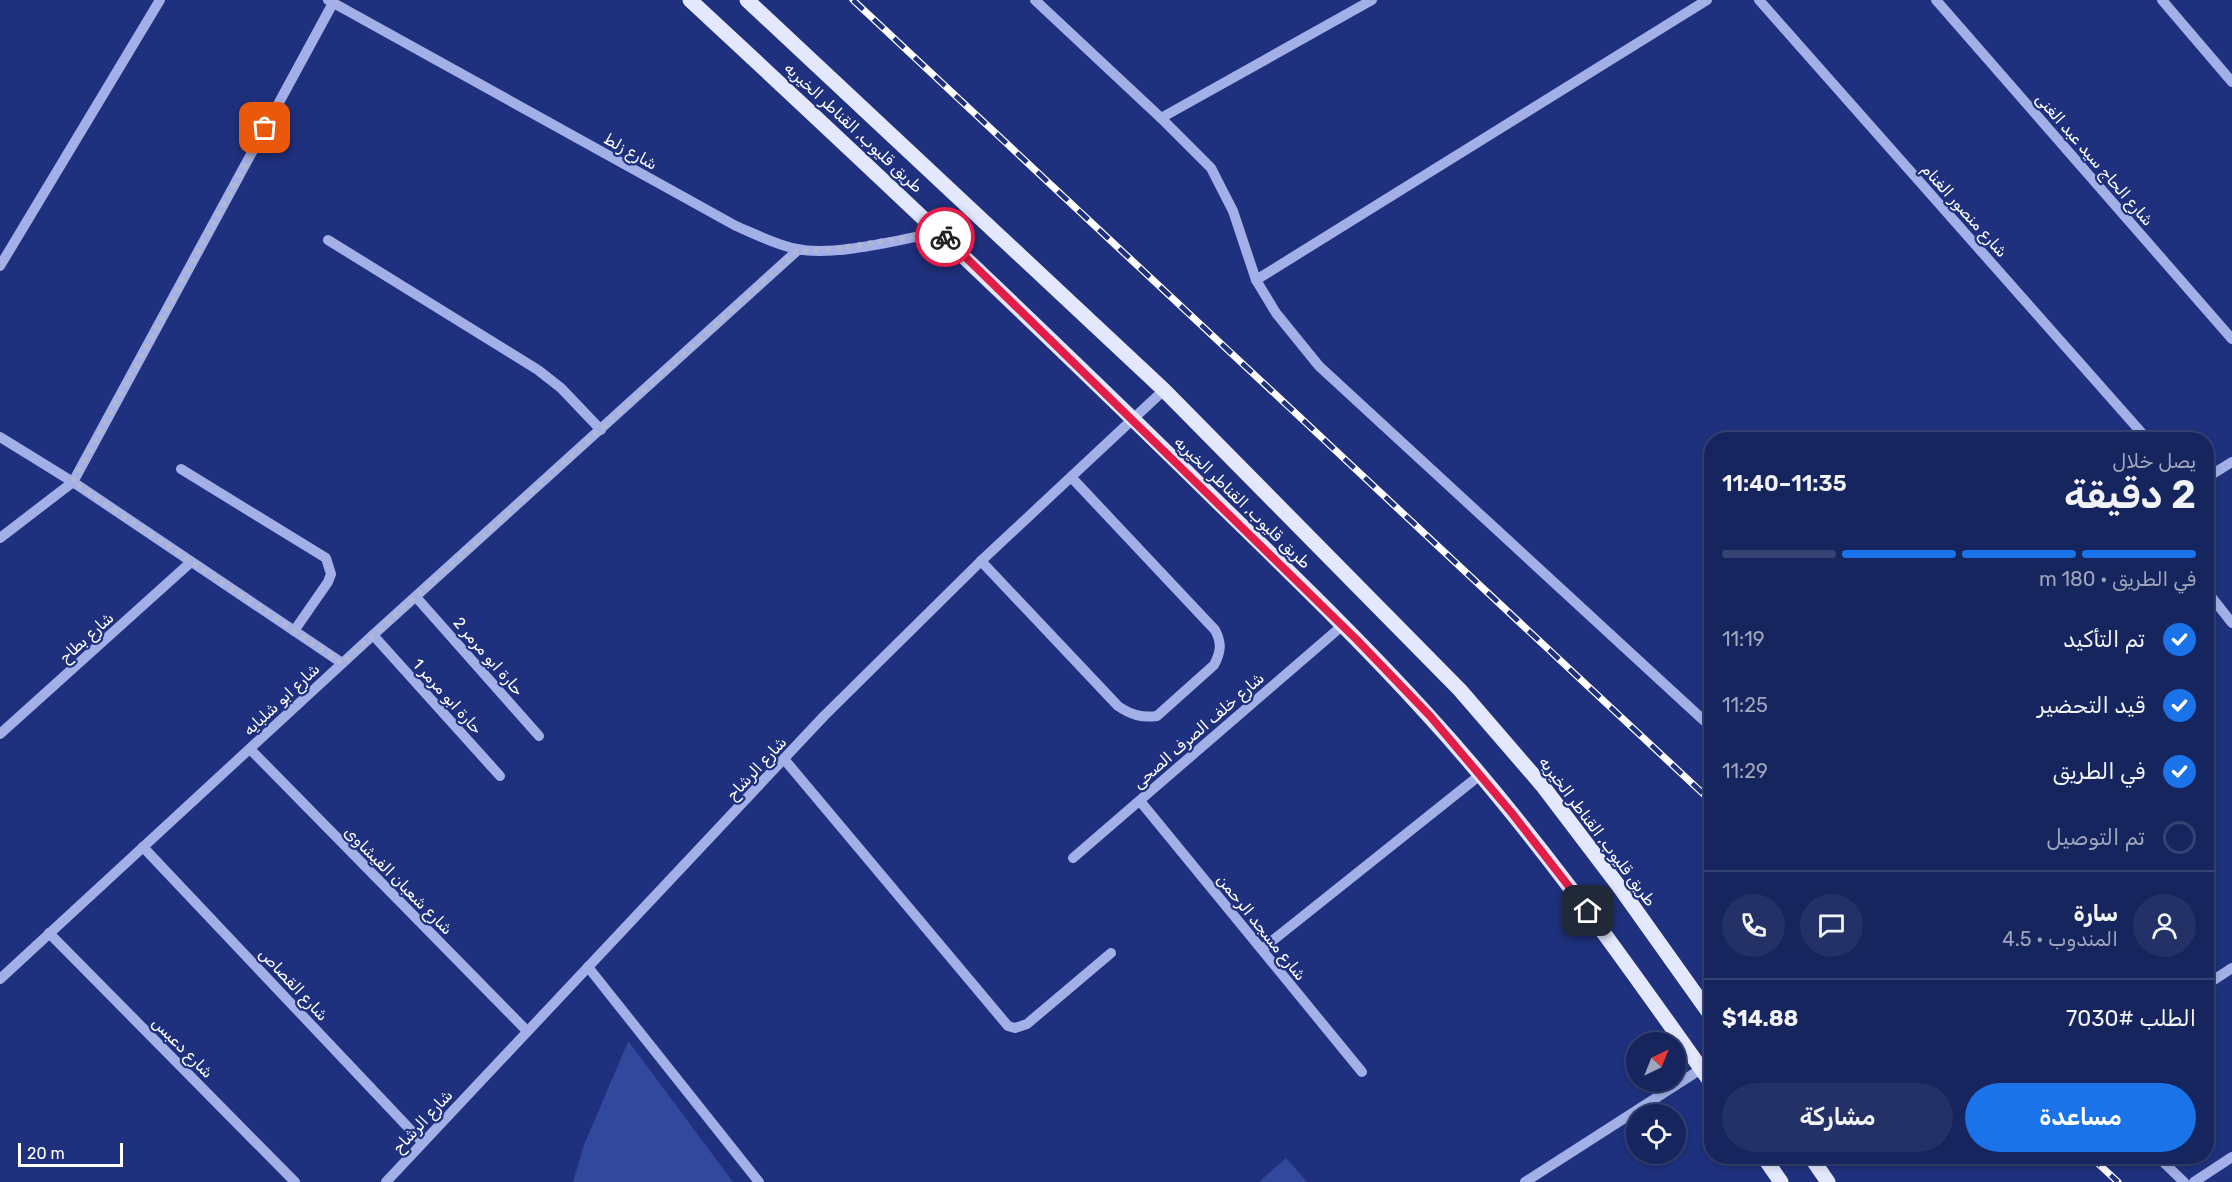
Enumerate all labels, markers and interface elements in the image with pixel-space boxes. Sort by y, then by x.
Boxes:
street label: طريق قليوب, القناطر الخيريه [780,58,927,197]
street label: شارع الحاج سيد عبد الغنى [2030,89,2157,231]
pin [239,102,290,153]
icon: bag [248,111,281,144]
street label: شارع زلط [600,129,661,176]
street label: شارع منصور الغنام [1916,160,2012,262]
courier [915,207,975,267]
icon: bike [929,221,962,254]
street label: طريق قليوب, القناطر الخيريه [1170,432,1315,573]
text: يصل خلال [2112,449,2196,473]
text: 11:35–11:40 [1722,470,1847,497]
text: 2 دقيقة [2064,472,2196,518]
text: في الطريق · 180 m [2039,567,2196,591]
street label: شارع بطاح [55,608,119,668]
street label: حارة ابو مرمر 2 [449,613,528,700]
icon: check [2163,623,2196,656]
text: تم التأكيد [2063,626,2145,653]
text: 11:19 [1722,627,1765,651]
street label: حارة ابو مرمر 1 [408,655,487,739]
street label: شارع ابو شلبايه [239,659,325,741]
street label: شارع خلف الصرف الصحى [1129,668,1269,794]
icon: check [2163,689,2196,722]
text: قيد التحضير [2037,692,2145,719]
text: 11:25 [1722,693,1768,717]
street label: شارع الرشاح [722,733,792,805]
street label: طريق قليوب, القناطر الخيريه [1534,753,1660,910]
icon: check [2163,755,2196,788]
text: في الطريق [2053,758,2145,785]
text: 11:29 [1722,759,1768,783]
street label: شارع شعبان الفيشاوى [339,822,457,940]
text: تم التوصيل [2046,824,2145,851]
street label: شارع مسجد الرحمن [1211,870,1310,986]
pin [1562,885,1613,936]
icon: home [1571,894,1604,927]
button: phone [1722,894,1785,957]
button: chat [1800,894,1863,957]
button: person [2133,894,2196,957]
text: سارة [2073,900,2118,927]
text: المندوب · 4.5 [2002,927,2118,951]
street label: شارع القصاص [254,944,332,1026]
text: $14.88 [1722,1005,1798,1032]
text: الطلب #7030 [2066,1005,2196,1032]
street label: شارع دعبس [147,1013,217,1083]
north arrow [1626,1032,1686,1092]
map controls [1626,1032,1686,1164]
button: مشاركة [1722,1083,1953,1152]
button: مساعدة [1965,1083,2196,1152]
street label: شارع الرشاح [388,1086,458,1158]
button: locate [1626,1104,1686,1164]
scale bar [18,1140,123,1168]
text: 20 m [27,1144,65,1163]

